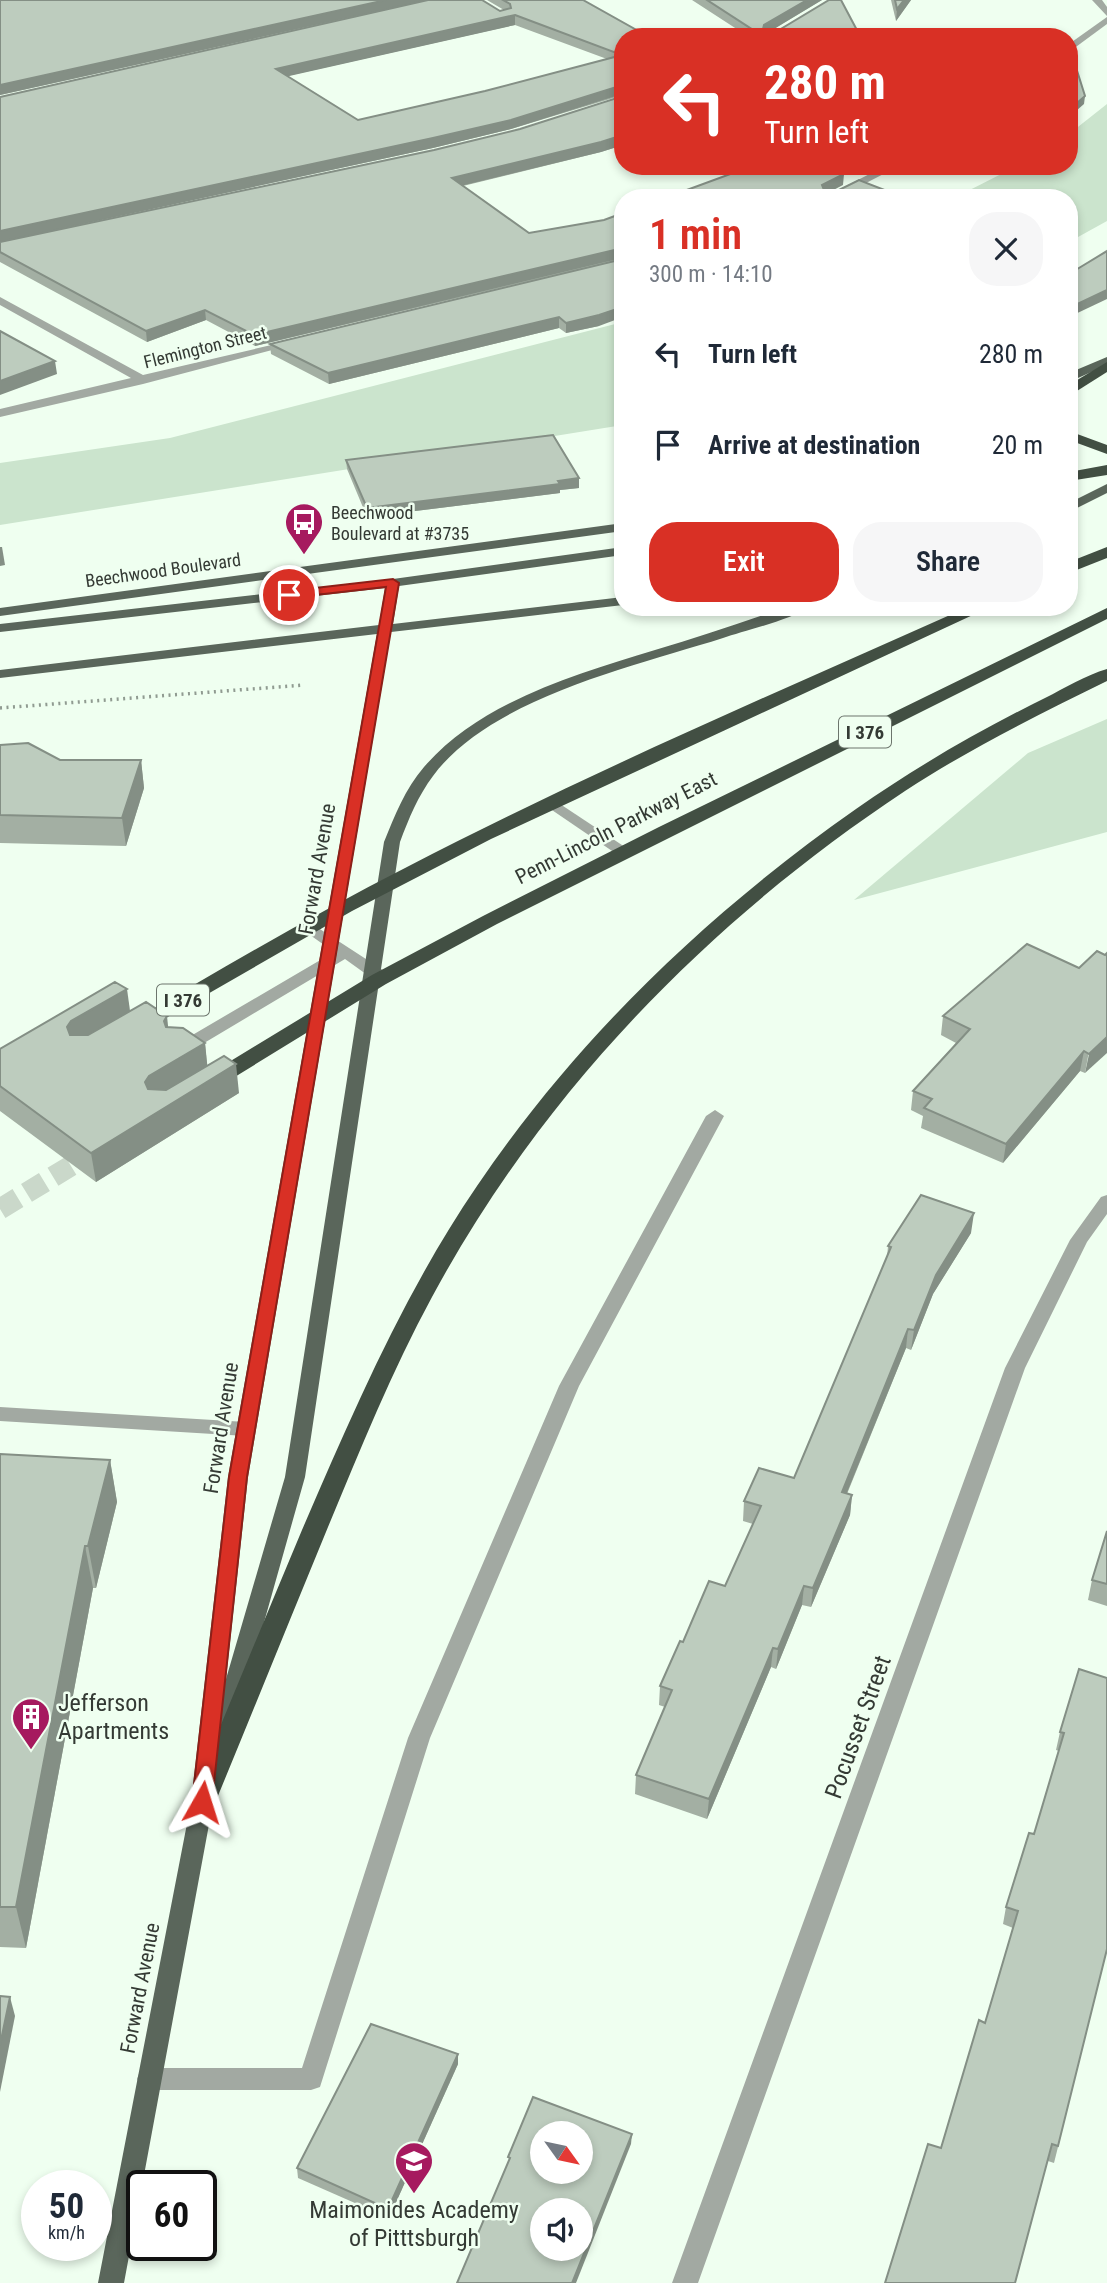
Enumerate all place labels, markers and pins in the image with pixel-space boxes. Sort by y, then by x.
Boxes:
bus stop icon: Beechwood Boulevard at #3735 [283,501,325,556]
place label: Beechwood Boulevard at #3735 [331,502,469,544]
pin [259,565,319,625]
place label: Jefferson Apartments [58,1689,169,1745]
building icon: Jefferson Apartments [10,1696,52,1751]
school or university icon: Maimonides Academy of Pitttsburgh [393,2140,435,2195]
place label: Maimonides Academy of Pitttsburgh [309,2196,519,2252]

